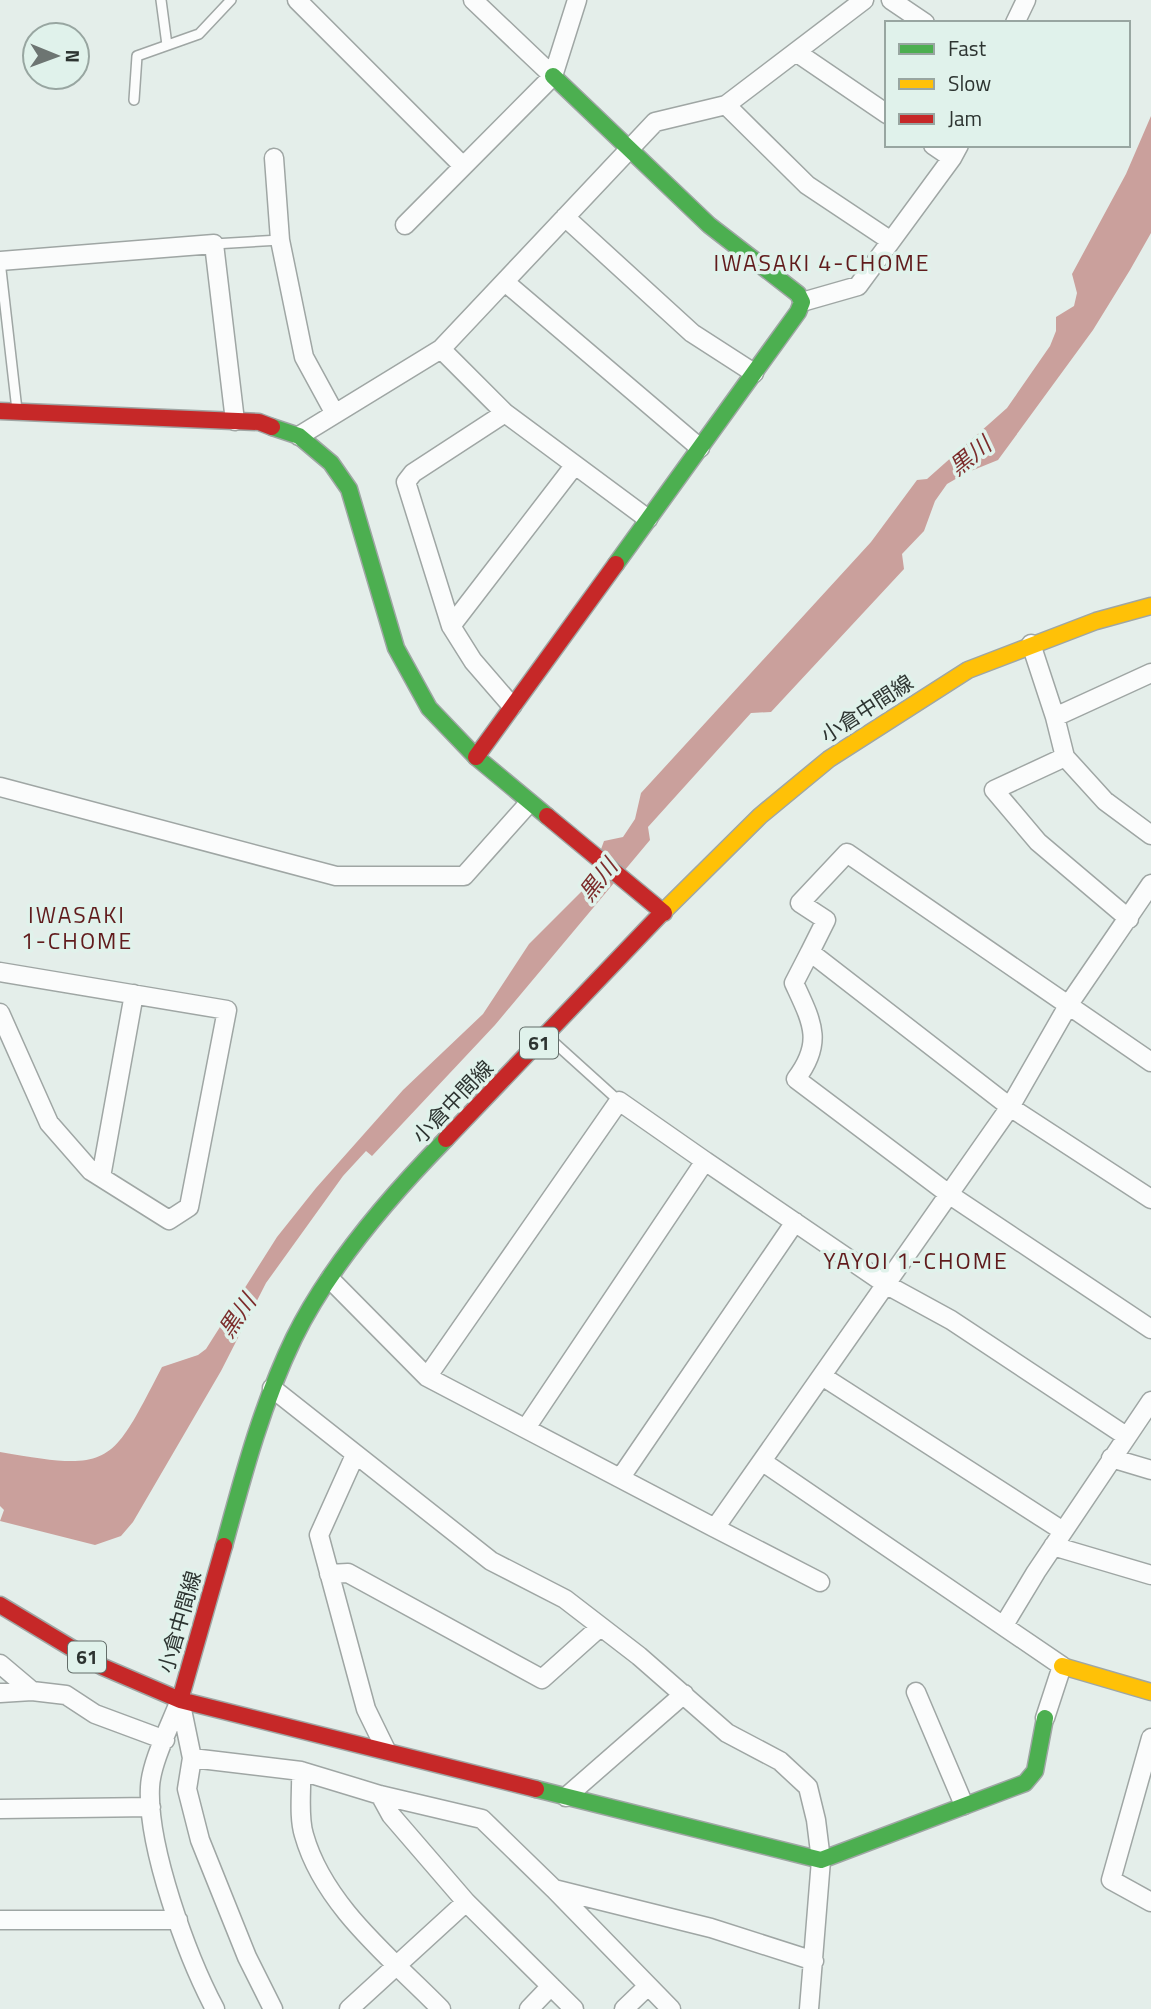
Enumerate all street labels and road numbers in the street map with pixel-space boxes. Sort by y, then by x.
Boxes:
street label: 小倉中間線 [814,666,919,750]
road number: 61 [520,1028,558,1058]
street label: 小倉中間線 [404,1052,500,1150]
street label: 小倉中間線 [149,1567,209,1677]
road number: 61 [68,1642,106,1672]

